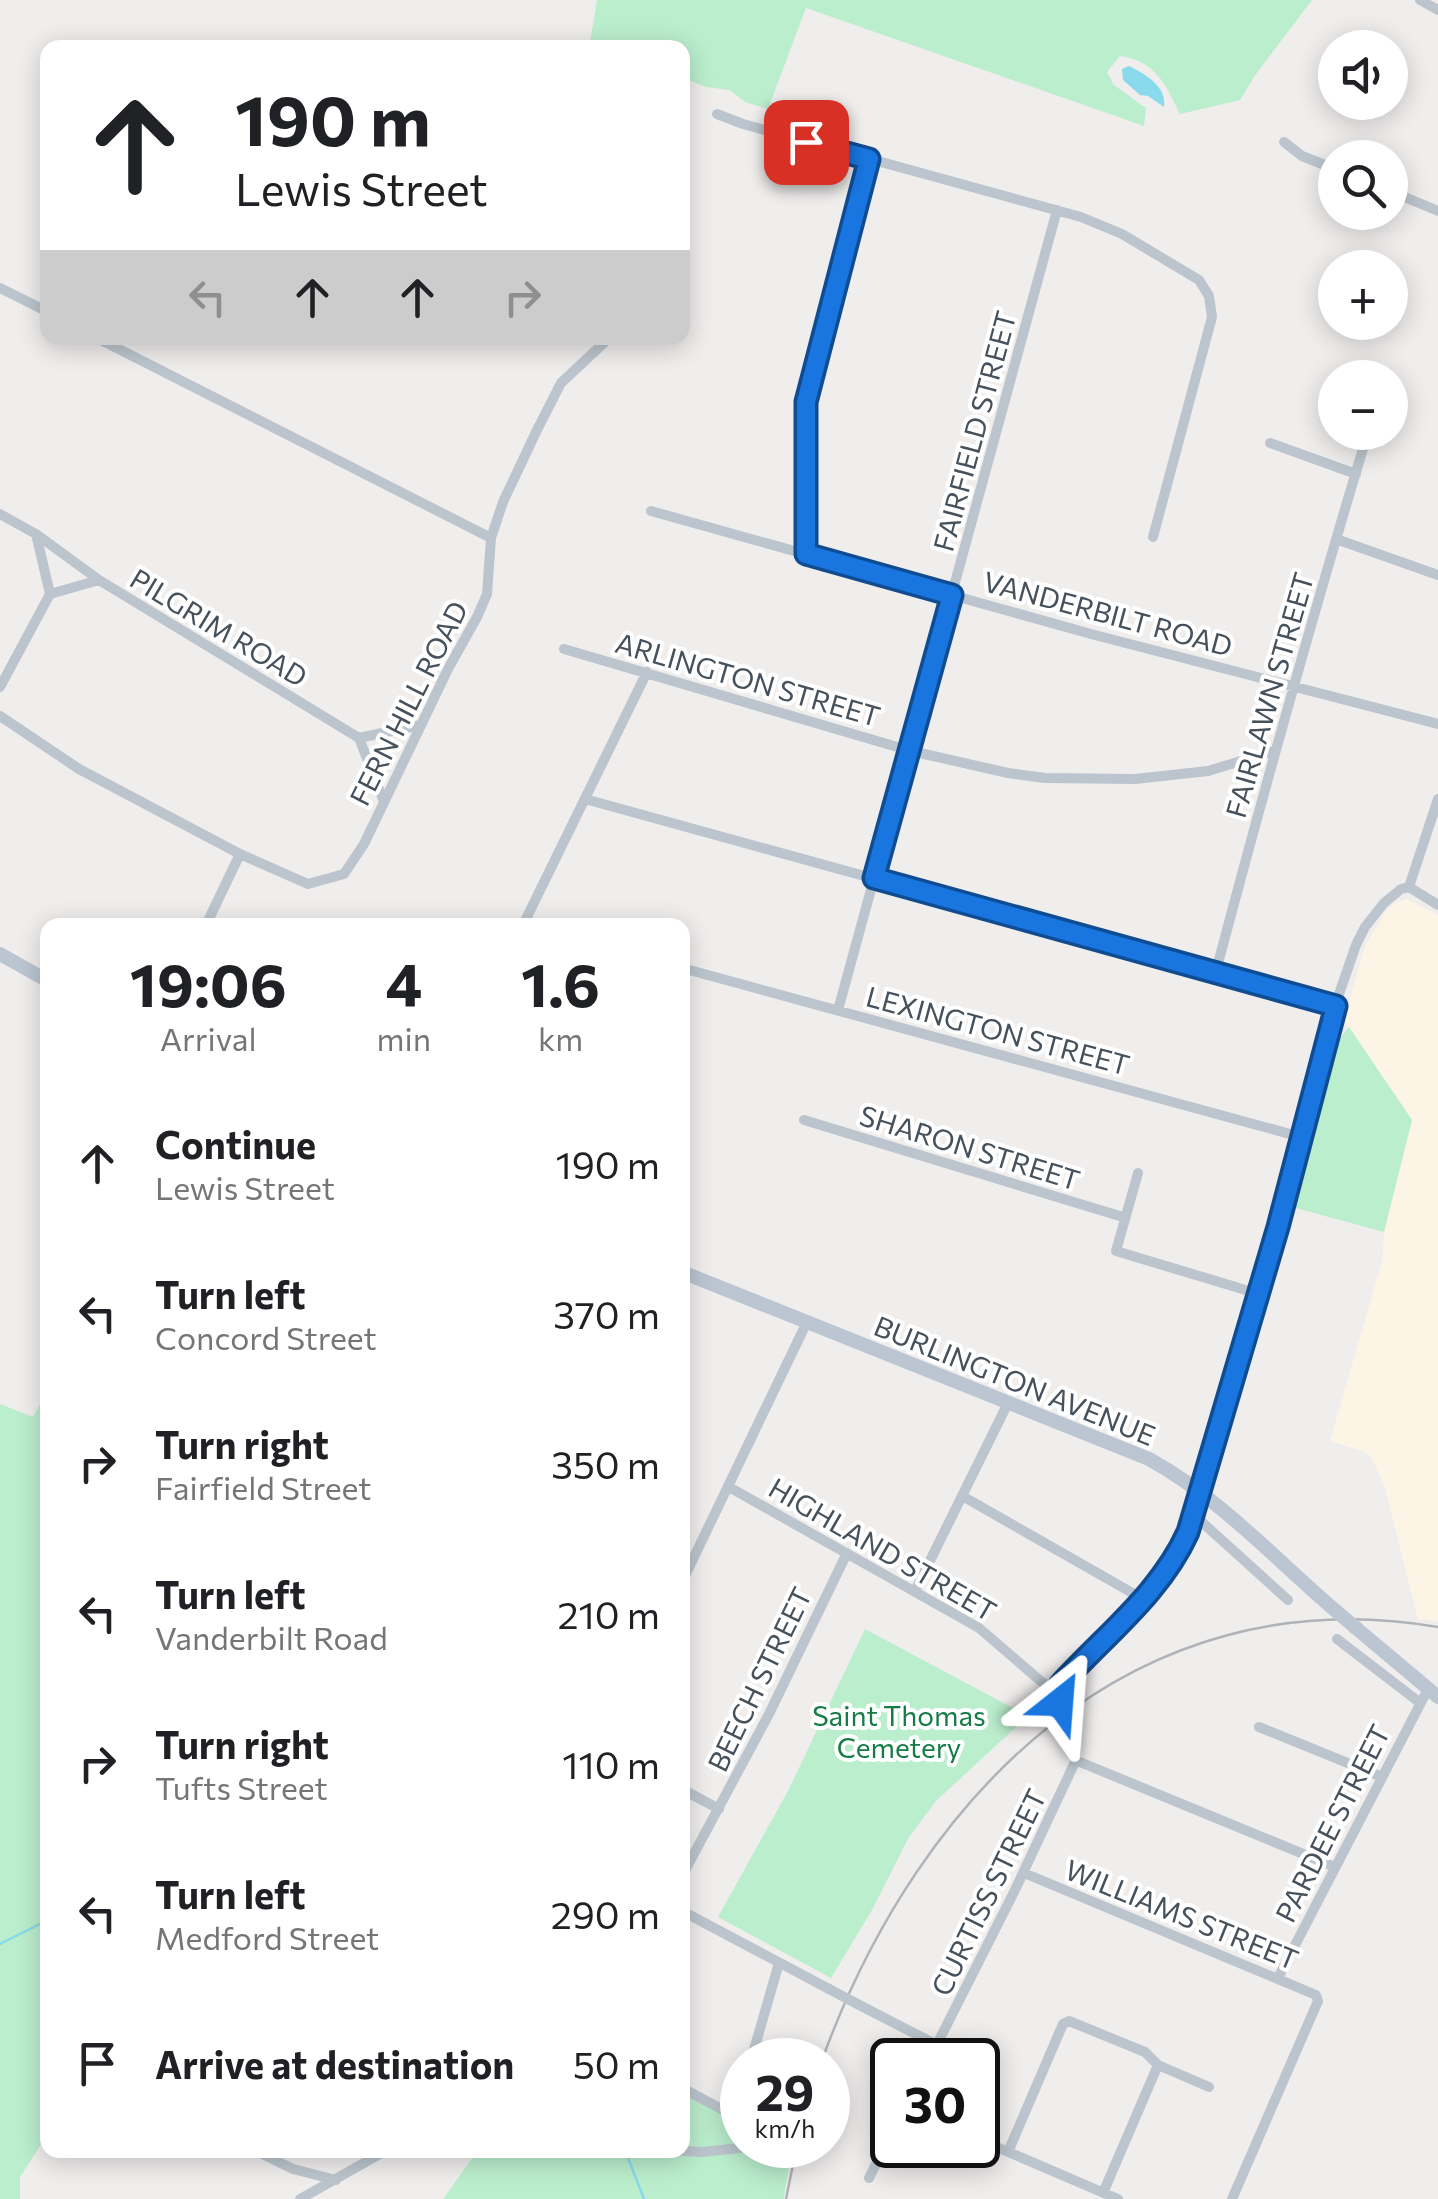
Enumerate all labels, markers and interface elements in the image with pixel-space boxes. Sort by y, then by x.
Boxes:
map controls [1318,30,1408,450]
button: sound [1318,30,1408,120]
text: 190 m [235,75,431,160]
icon: ahead [70,80,200,210]
pin [764,100,849,185]
icon: arrive [779,115,834,170]
button: search [1318,140,1408,230]
text: Lewis Street [235,160,488,215]
button: + [1318,250,1408,340]
icon: left [180,270,235,325]
icon: ahead [285,270,340,325]
icon: ahead [390,270,445,325]
icon: right [495,270,550,325]
street label: FAIRFIELD STREET [926,307,1022,555]
button: − [1318,360,1408,450]
street label: PILGRIM ROAD [124,561,314,693]
street label: VANDERBILT ROAD [980,563,1236,663]
street label: FAIRLAWN STREET [1218,569,1320,821]
street label: FERN HILL ROAD [342,595,474,811]
street label: ARLINGTON STREET [612,625,884,733]
text: 19:06 [130,946,287,1019]
text: 4 [385,946,422,1019]
text: 1.6 [521,946,600,1019]
street label: LEXINGTON STREET [863,978,1133,1082]
text: Arrival [160,1018,257,1058]
text: min [377,1018,431,1058]
text: km [538,1018,583,1058]
street label: SHARON STREET [856,1097,1084,1197]
text: Continue [155,1120,316,1167]
icon: ahead [70,1136,125,1191]
text: 190 m [555,1140,660,1187]
text: Lewis Street [155,1167,335,1207]
text: Turn left [155,1270,306,1317]
icon: left [70,1286,125,1341]
text: 370 m [553,1290,660,1337]
street label: BURLINGTON AVENUE [869,1308,1161,1452]
text: Concord Street [155,1317,377,1357]
text: Turn right [155,1420,329,1467]
icon: right [70,1436,125,1491]
text: 350 m [551,1440,660,1487]
text: Fairfield Street [155,1467,371,1507]
street label: HIGHLAND STREET [763,1470,1003,1628]
text: Turn left [155,1570,306,1617]
street label: BEECH STREET [700,1581,818,1777]
icon: left [70,1586,125,1641]
text: 210 m [557,1590,660,1637]
text: Vanderbilt Road [155,1617,388,1657]
position arrow [1008,1650,1112,1754]
park label: Saint Thomas Cemetery [812,1698,986,1764]
street label: PARDEE STREET [1268,1718,1397,1928]
text: Turn right [155,1720,329,1767]
icon: right [70,1736,125,1791]
text: 110 m [562,1740,660,1787]
text: Tufts Street [155,1767,328,1807]
street label: CURTISS STREET [923,1783,1053,2001]
street label: WILLIAMS STREET [1061,1852,1303,1976]
text: Turn left [155,1870,306,1917]
icon: left [70,1886,125,1941]
text: 290 m [551,1890,660,1937]
text: Medford Street [155,1917,379,1957]
icon: arrive [70,2036,125,2091]
speed limit sign: 30 [870,2038,1000,2168]
text: Arrive at destination [155,2040,514,2087]
text: 50 m [573,2040,660,2087]
text: 29 [755,2060,814,2121]
text: km/h [755,2113,815,2143]

